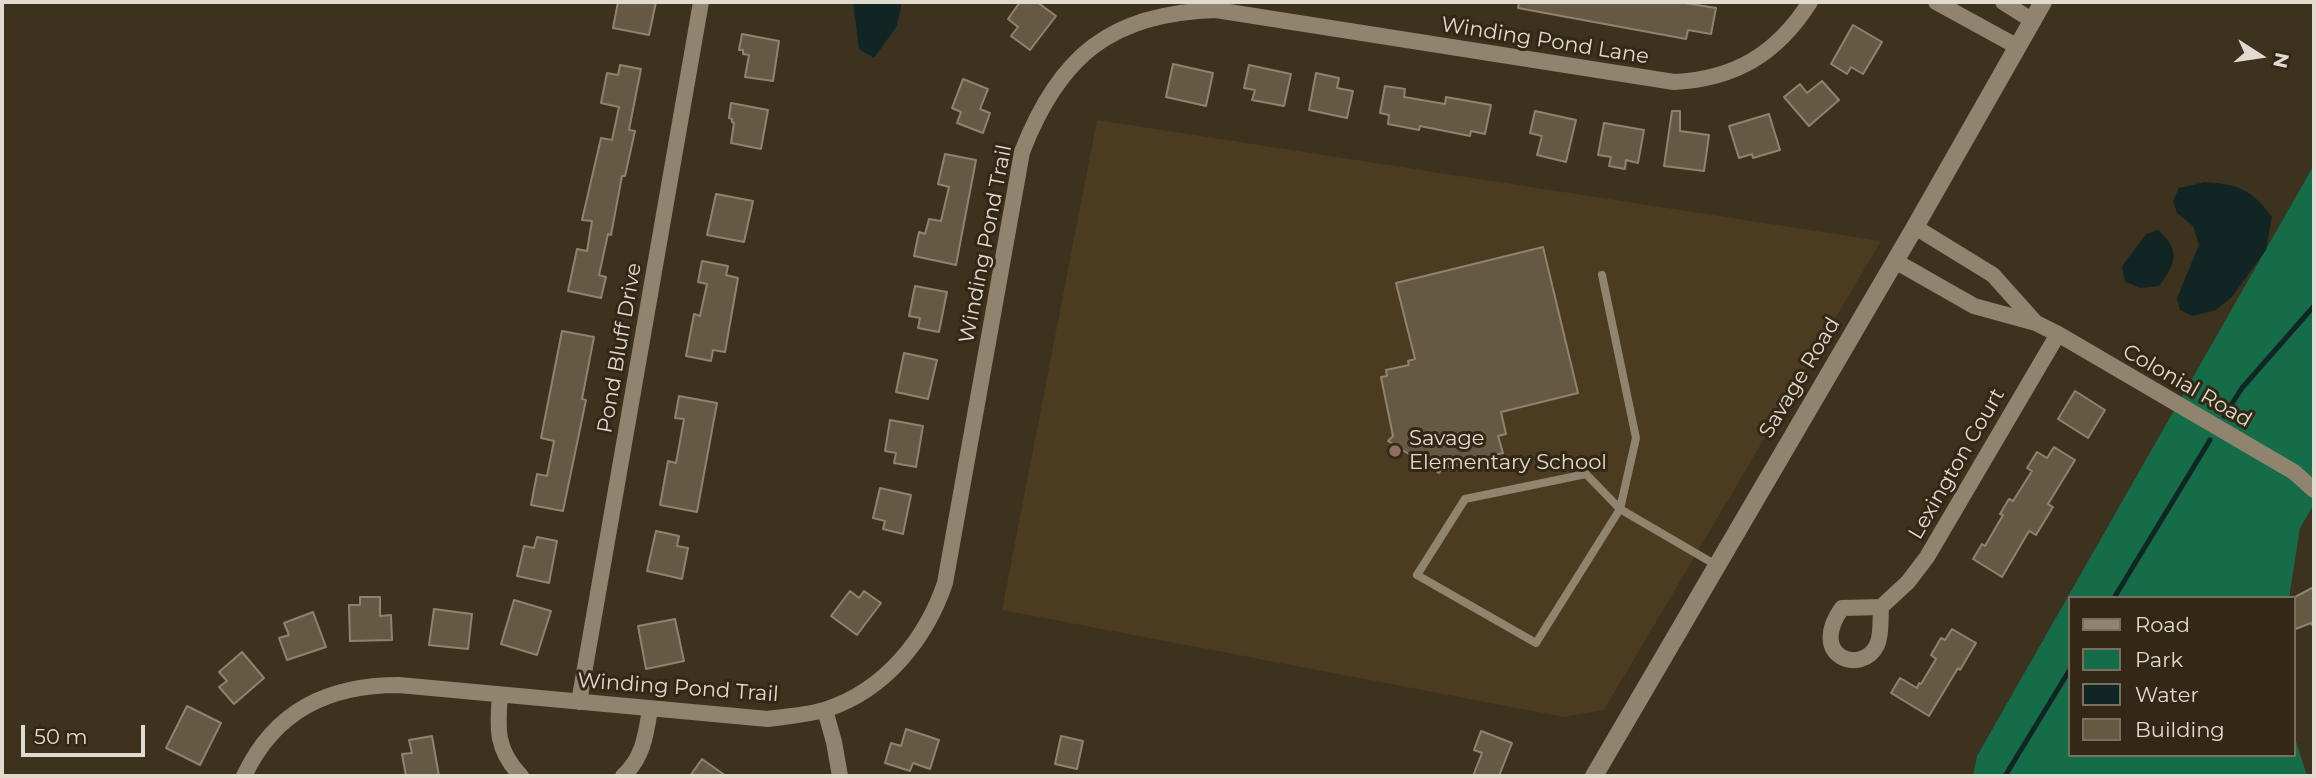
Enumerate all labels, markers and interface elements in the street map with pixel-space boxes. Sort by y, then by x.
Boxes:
street label: Winding Pond Lane [1439,12,1651,70]
north arrow [2225,21,2295,91]
text: N [2268,51,2294,70]
street label: Winding Pond Trail [954,143,1018,345]
street label: Pond Bluff Drive [593,261,647,435]
street label: Savage Road [1754,313,1846,443]
street label: Colonial Road [2118,339,2256,433]
street label: Lexington Court [1904,384,2010,544]
place label: Savage Elementary School [1409,426,1607,476]
marker: Savage Elementary School [1387,443,1403,459]
legend [2068,596,2295,757]
text: Road [2135,612,2190,637]
text: Park [2135,647,2183,672]
street label: Winding Pond Trail [577,668,779,708]
text: Water [2135,682,2199,707]
scale bar [24,712,149,756]
text: Building [2135,717,2225,742]
text: 50 m [34,724,88,749]

